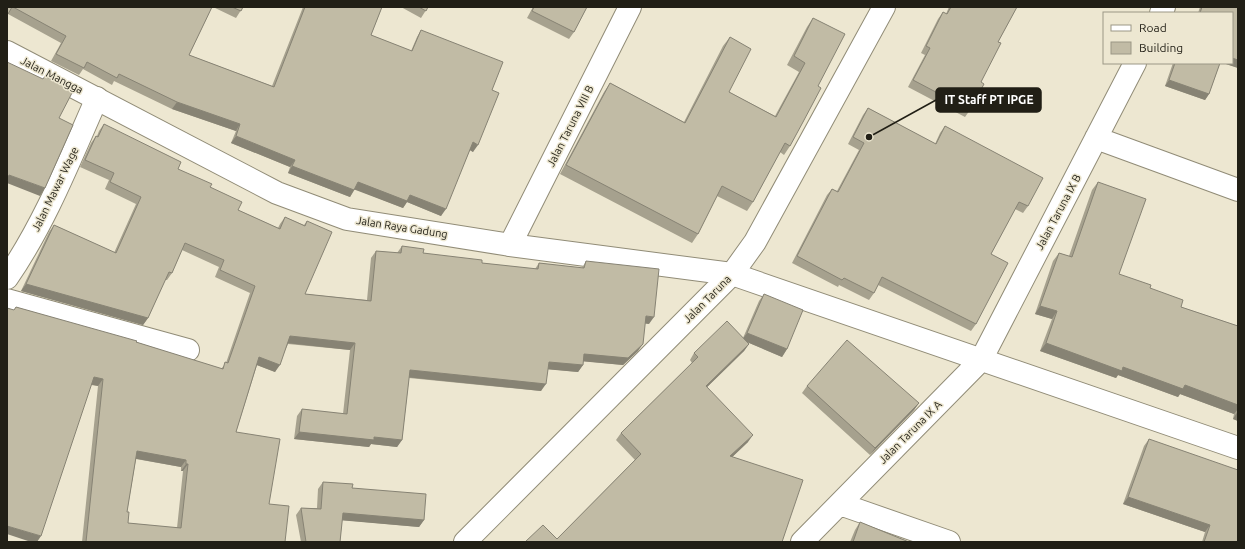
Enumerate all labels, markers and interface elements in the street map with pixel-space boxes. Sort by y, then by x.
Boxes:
legend [1103,12,1233,64]
text: Road [1139,21,1167,34]
text: Building [1139,41,1183,54]
street label: Jalan Mangga [19,54,85,96]
street label: Jalan Taruna VIII B [544,83,596,169]
callout: IT Staff PT IPGE [936,88,1041,112]
text: IT Staff PT IPGE [944,93,1034,106]
street label: Jalan Mawar Wage [29,145,81,233]
street label: Jalan Taruna IX B [1033,172,1083,252]
street label: Jalan Raya Gadung [355,214,449,240]
street label: Jalan Taruna [681,273,733,325]
street label: Jalan Taruna IX A [876,397,945,466]

